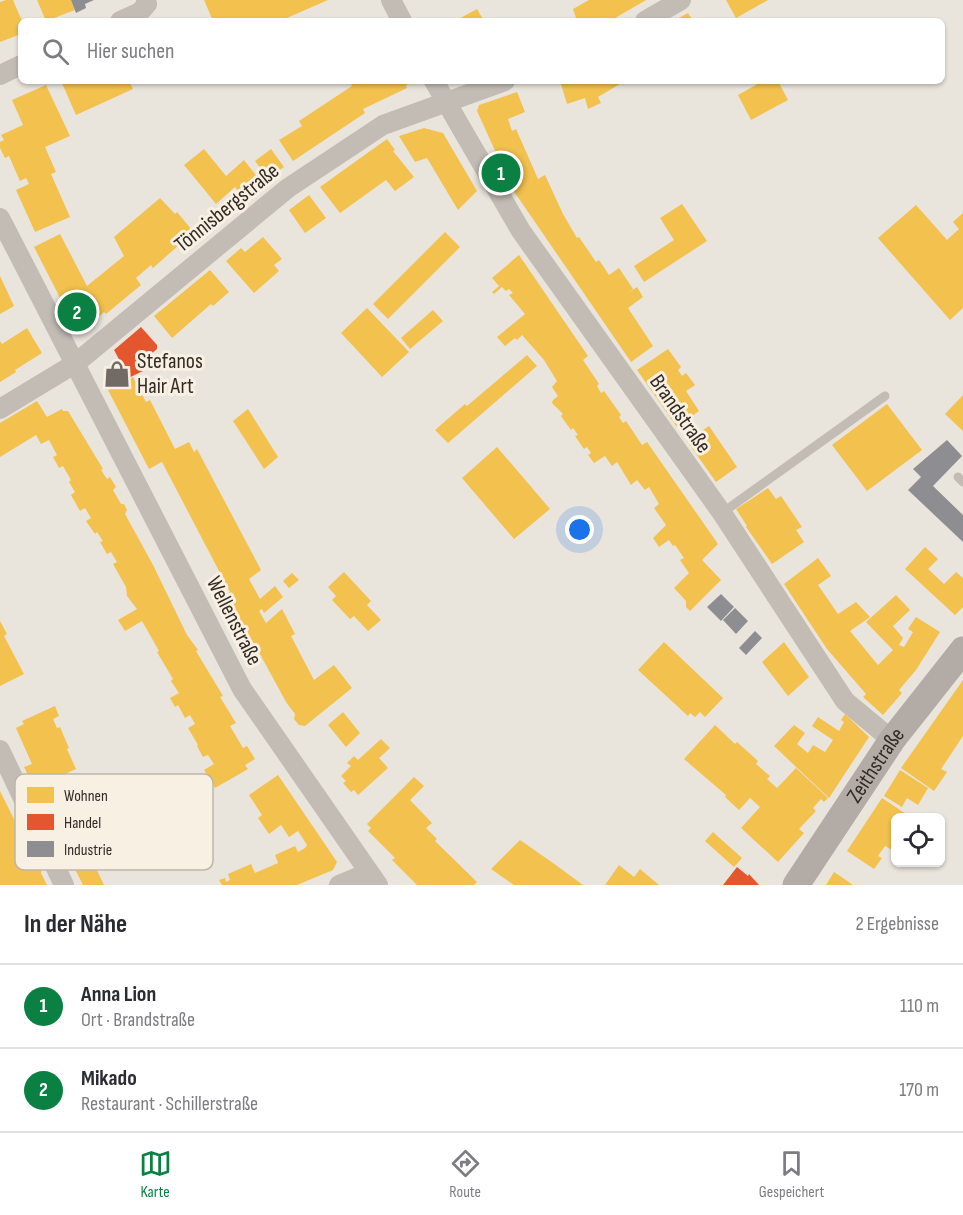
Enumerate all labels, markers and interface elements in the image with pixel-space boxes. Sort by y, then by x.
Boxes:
search box [18,18,945,84]
icon: search [39,35,72,68]
text: Hier suchen [87,38,175,65]
pin: 1 [482,150,520,195]
street label: Tönnisbergstraße [169,158,285,258]
pin: 2 [58,290,97,334]
place label: Stefanos Hair Art [137,348,203,400]
shop icon: Stefanos Hair Art [102,359,132,389]
street label: Brandstraße [643,369,717,459]
your location [565,515,594,544]
street label: Wellenstraße [200,572,268,670]
street label: Zeithstraße [841,722,910,808]
legend [15,774,213,870]
text: Wohnen [64,787,108,806]
map controls [891,813,945,867]
button: locate [891,813,945,867]
text: Handel [64,814,101,833]
text: Industrie [64,841,112,860]
text: In der Nähe [24,909,127,940]
text: 2 Ergebnisse [855,912,939,936]
text: Anna Lion [81,981,156,1008]
text: 1 [40,994,47,1018]
text: 110 m [900,994,939,1018]
text: Ort · Brandstraße [81,1008,195,1032]
text: Mikado [81,1065,137,1092]
text: 2 [39,1078,48,1102]
text: 170 m [899,1078,939,1102]
text: Restaurant · Schillerstraße [81,1092,258,1116]
tab: Karte [139,1147,172,1202]
tab: Route [449,1147,482,1202]
tab: Gespeichert [759,1147,824,1202]

